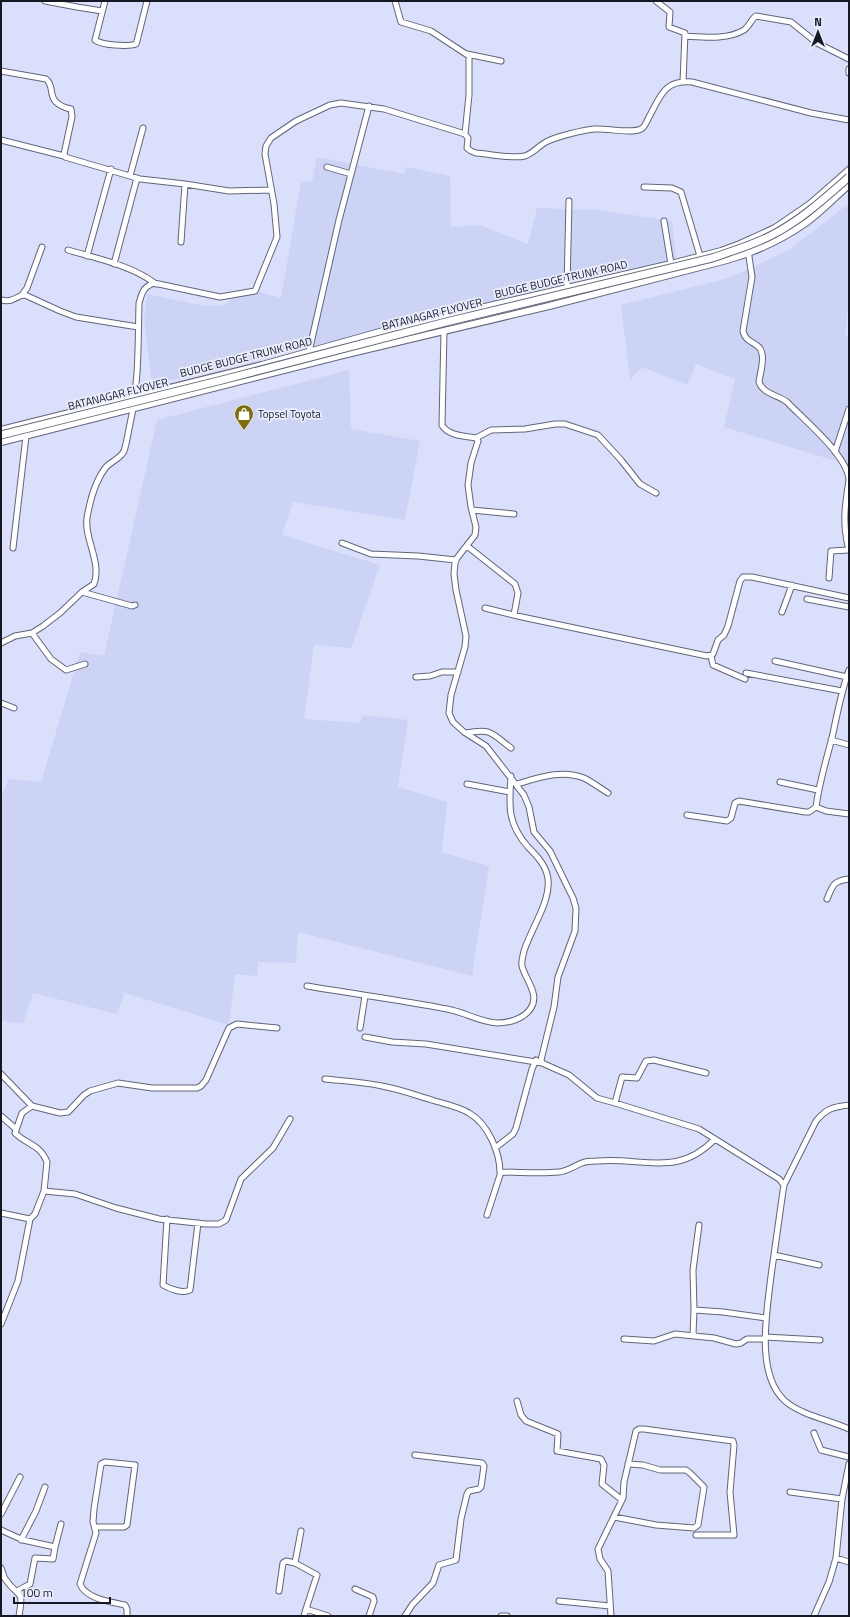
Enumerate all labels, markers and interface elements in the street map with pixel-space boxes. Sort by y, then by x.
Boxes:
north arrow [798,12,838,52]
text: N [814,14,822,30]
street label: BUDGE BUDGE TRUNK ROAD [493,256,629,302]
street label: BATANAGAR FLYOVER [380,294,484,334]
street label: BUDGE BUDGE TRUNK ROAD [178,333,314,381]
street label: BATANAGAR FLYOVER [66,374,170,414]
shop icon: Topsel Toyota [233,403,255,431]
place label: Topsel Toyota [258,406,321,422]
scale bar [14,1579,110,1605]
text: 100 m [20,1583,53,1602]

